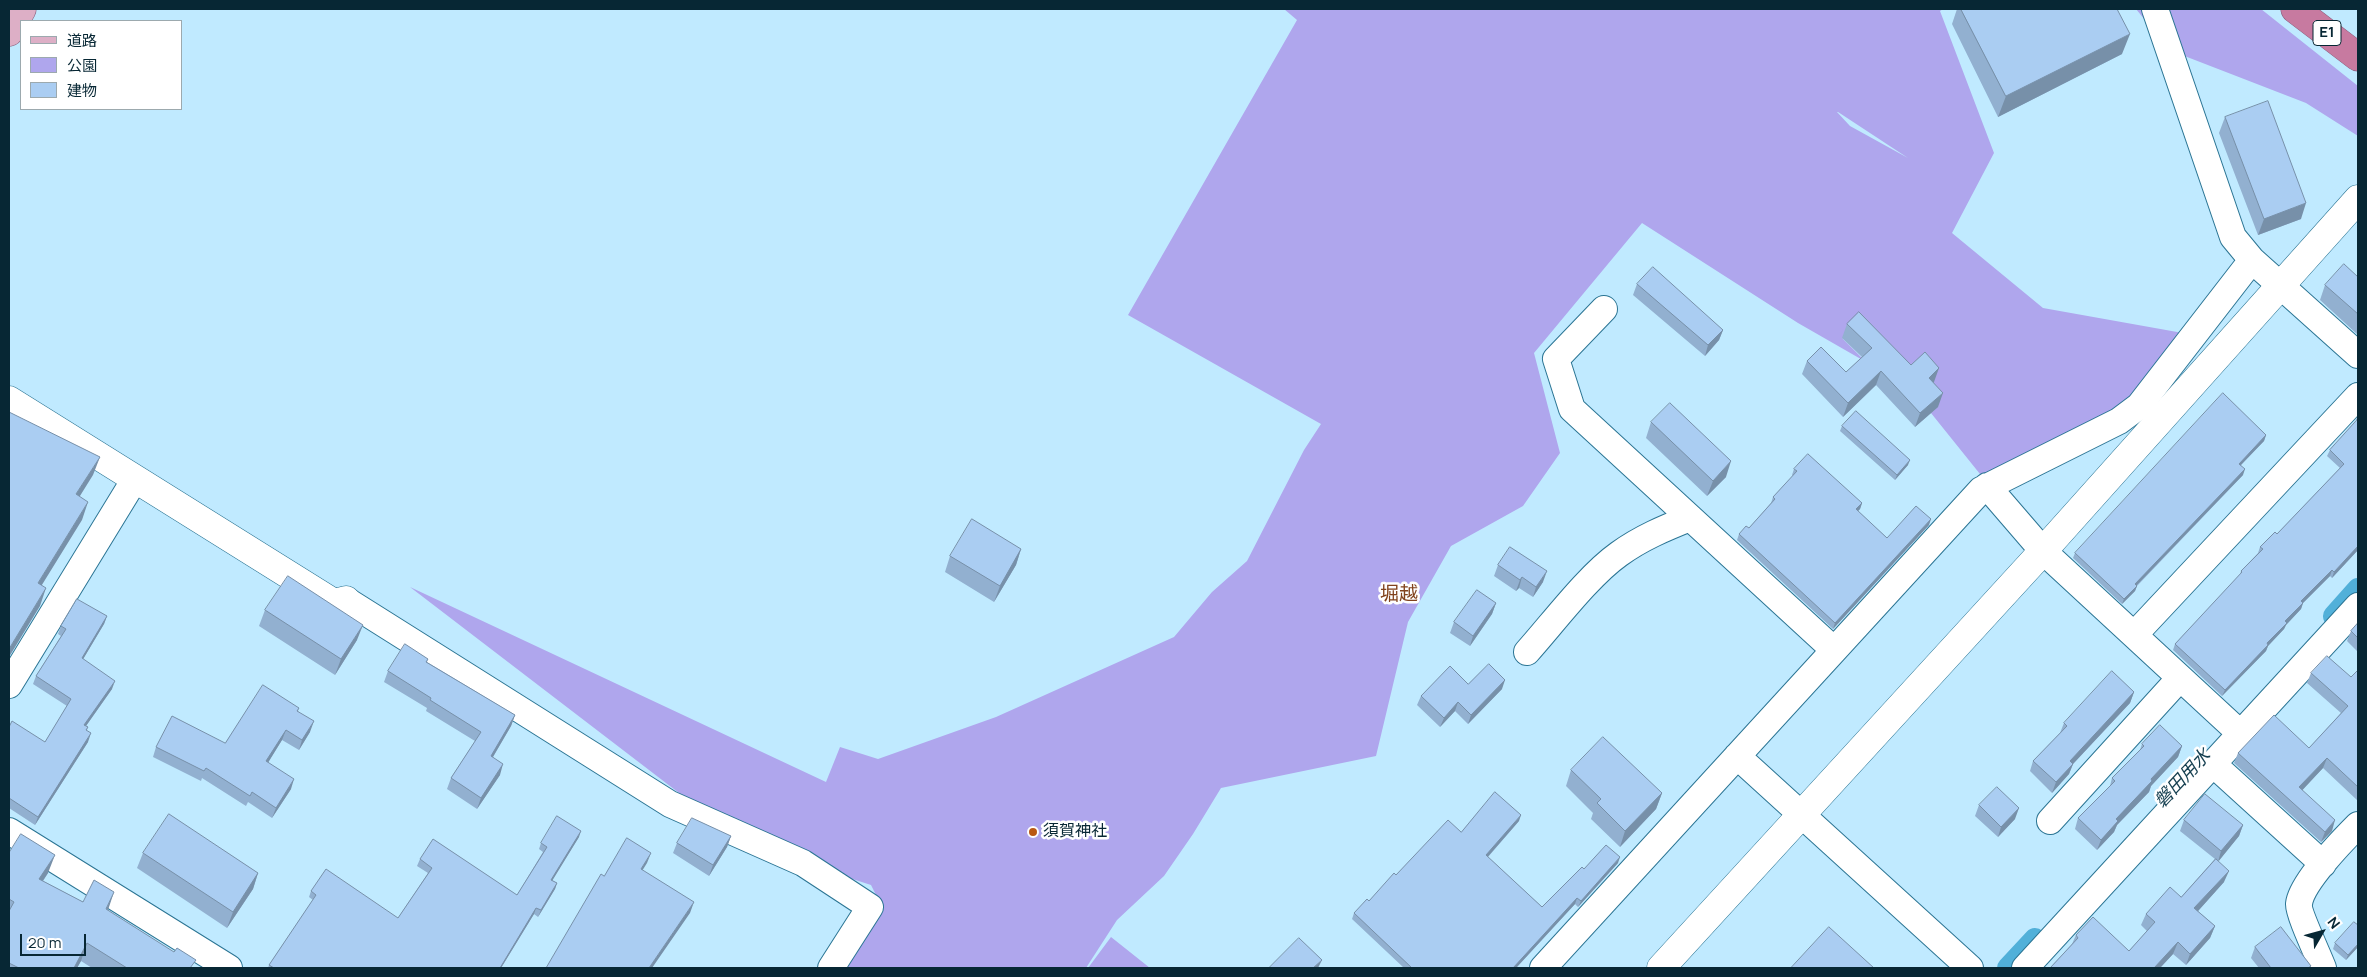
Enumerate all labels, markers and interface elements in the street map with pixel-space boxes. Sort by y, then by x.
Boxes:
legend [20,20,182,110]
road number: E1 [2313,20,2341,46]
text: 道路 [67,30,97,51]
text: 公園 [67,55,97,76]
text: 建物 [67,80,97,101]
district label: 堀越 [1380,584,1418,606]
water label: 磐田用水 [2151,745,2215,813]
place label: 須賀神社 [1043,822,1107,842]
marker: 須賀神社 [1027,826,1039,838]
north arrow [2297,907,2347,957]
text: N [2324,913,2345,932]
scale bar [22,924,89,956]
text: 20 m [28,932,61,953]

